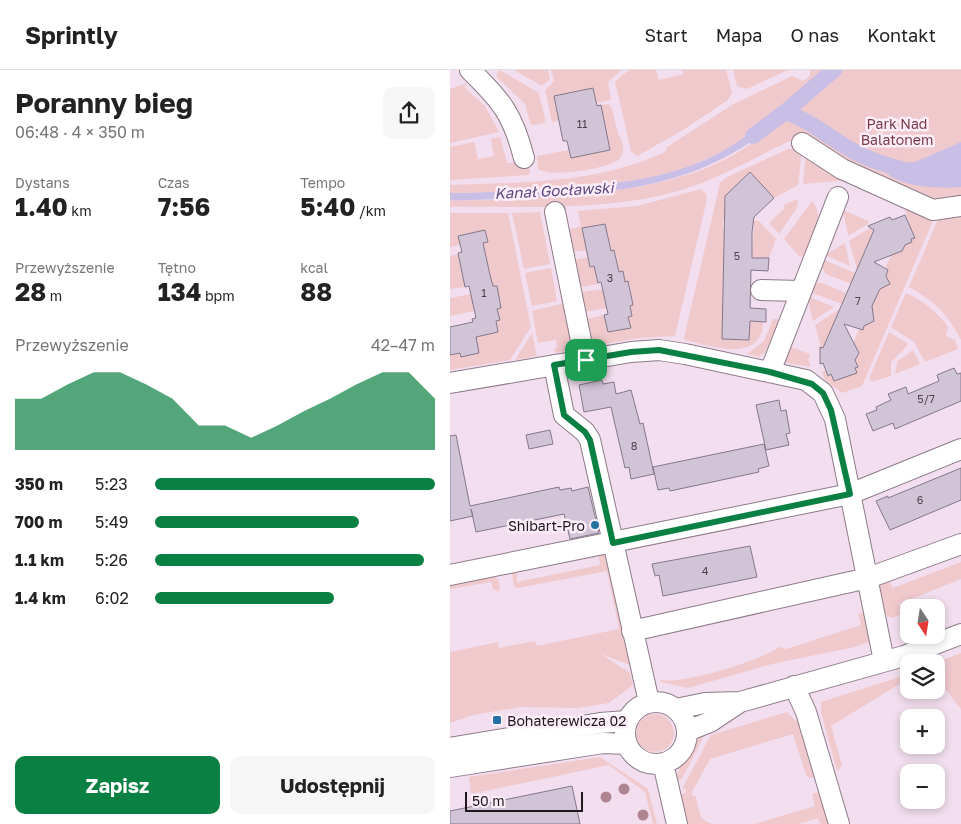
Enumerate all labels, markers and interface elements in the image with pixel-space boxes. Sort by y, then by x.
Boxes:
text: Sprintly [25,20,118,49]
text: Start [645,24,688,46]
text: Mapa [716,24,763,46]
text: O nas [791,24,839,46]
text: Kontakt [867,24,936,46]
text: Poranny bieg [15,86,193,119]
button: share [383,87,435,139]
park label: Park Nad Balatonem [861,115,933,148]
house number: 11 [577,117,587,130]
text: 06:48 · 4 × 350 m [15,122,145,142]
text: Dystans [15,174,70,191]
text: Czas [158,174,190,191]
text: Tempo [300,174,345,191]
water label: Kanał Gocławski [494,178,616,202]
text: 1.40 [15,191,68,222]
text: 7:56 [158,191,210,222]
text: 5:40 [300,191,355,222]
text: km [68,202,92,219]
text: /km [355,202,386,219]
house number: 5 [734,249,740,262]
text: Przewyższenie [15,259,115,276]
text: Tętno [158,259,196,276]
text: kcal [300,259,328,276]
house number: 3 [607,271,613,284]
text: 28 [15,276,46,307]
text: 134 [158,276,201,307]
text: 88 [300,276,332,307]
house number: 1 [481,286,487,299]
text: m [46,287,62,304]
text: bpm [201,287,235,304]
house number: 7 [855,294,861,307]
text: Przewyższenie [15,335,129,355]
text: 42–47 m [371,335,435,355]
pin [565,339,607,381]
icon: arrive [572,346,600,374]
house number: 5/7 [917,392,935,405]
house number: 8 [631,439,638,452]
text: 350 m [15,474,63,494]
text: 5:23 [95,474,128,494]
house number: 6 [917,493,924,506]
text: 700 m [15,512,63,532]
text: 5:49 [95,512,129,532]
place label: Shibart-Pro [508,517,585,534]
marker: Shibart-Pro [589,519,601,531]
text: 1.1 km [15,550,64,570]
text: 5:26 [95,550,128,570]
house number: 4 [702,564,709,577]
text: 1.4 km [15,588,66,608]
text: 6:02 [95,588,129,608]
north arrow [900,599,945,644]
map controls [900,599,945,809]
button: layers [900,654,945,699]
button: + [900,709,945,754]
place label: Bohaterewicza 02 [507,712,626,729]
marker: Bohaterewicza 02 [491,714,503,726]
button: Zapisz [15,756,220,814]
button: Udostępnij [230,756,435,814]
button: − [900,764,945,809]
scale bar [465,789,582,812]
text: 50 m [472,792,505,809]

